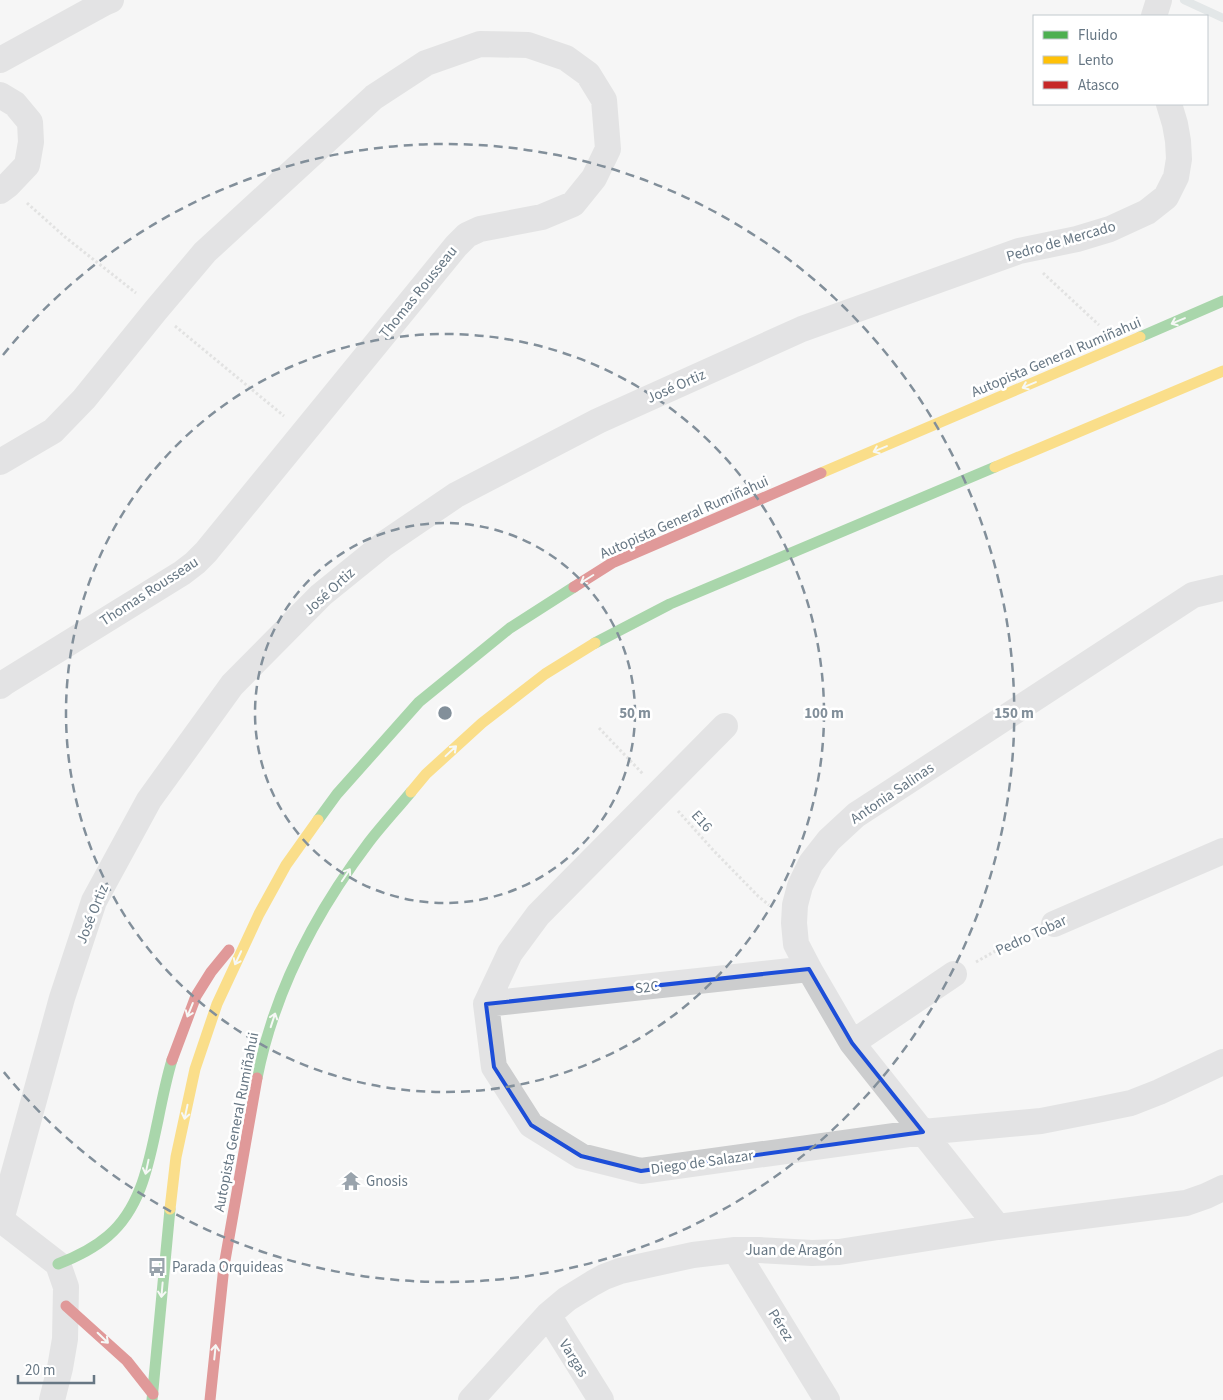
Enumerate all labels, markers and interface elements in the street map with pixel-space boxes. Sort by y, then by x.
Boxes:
legend [1033,15,1208,105]
text: Fluido [1078,25,1118,46]
text: Lento [1078,50,1114,71]
text: Atasco [1078,75,1119,96]
street label: Pedro de Mercado [1004,216,1118,267]
street label: Thomas Rousseau [374,241,462,343]
street label: Autopista General Rumiñahui [968,312,1144,403]
one-way arrow [1171,316,1186,326]
street label: José Ortiz [643,364,709,409]
one-way arrow [1022,380,1037,390]
one-way arrow [872,445,887,454]
street label: Autopista General Rumiñahui [596,471,772,564]
street label: Thomas Rousseau [96,552,203,631]
street label: José Ortiz [299,563,360,620]
one-way arrow [581,574,595,584]
text: 50 m [619,703,651,724]
text: 100 m [804,703,844,724]
text: 150 m [994,703,1034,724]
centre of rings [436,704,454,722]
one-way arrow [444,746,457,757]
street label: Antonia Salinas [846,758,938,829]
street label: E16 [686,806,717,837]
one-way arrow [341,868,351,882]
street label: José Ortiz [71,881,114,947]
street label: Pedro Tobar [992,910,1071,961]
one-way arrow [233,951,243,966]
street label: S2C [634,976,661,999]
one-way arrow [185,1002,194,1017]
one-way arrow [268,1012,278,1028]
street label: Autopista General Rumiñahui [209,1030,264,1214]
one-way arrow [181,1103,190,1119]
street label: Diego de Salazar [650,1145,755,1180]
one-way arrow [142,1158,152,1174]
temple icon: Gnosis [340,1170,362,1192]
place label: Gnosis [366,1171,408,1192]
street label: Juan de Aragón [745,1240,843,1261]
bus stop icon: Parada Orquideas [146,1256,168,1278]
place label: Parada Orquideas [172,1257,283,1278]
one-way arrow [157,1282,167,1298]
street label: Pérez [763,1305,799,1345]
one-way arrow [96,1332,109,1344]
street label: Vargas [554,1335,593,1381]
one-way arrow [210,1344,220,1360]
scale bar [18,1352,94,1384]
text: 20 m [25,1360,55,1381]

